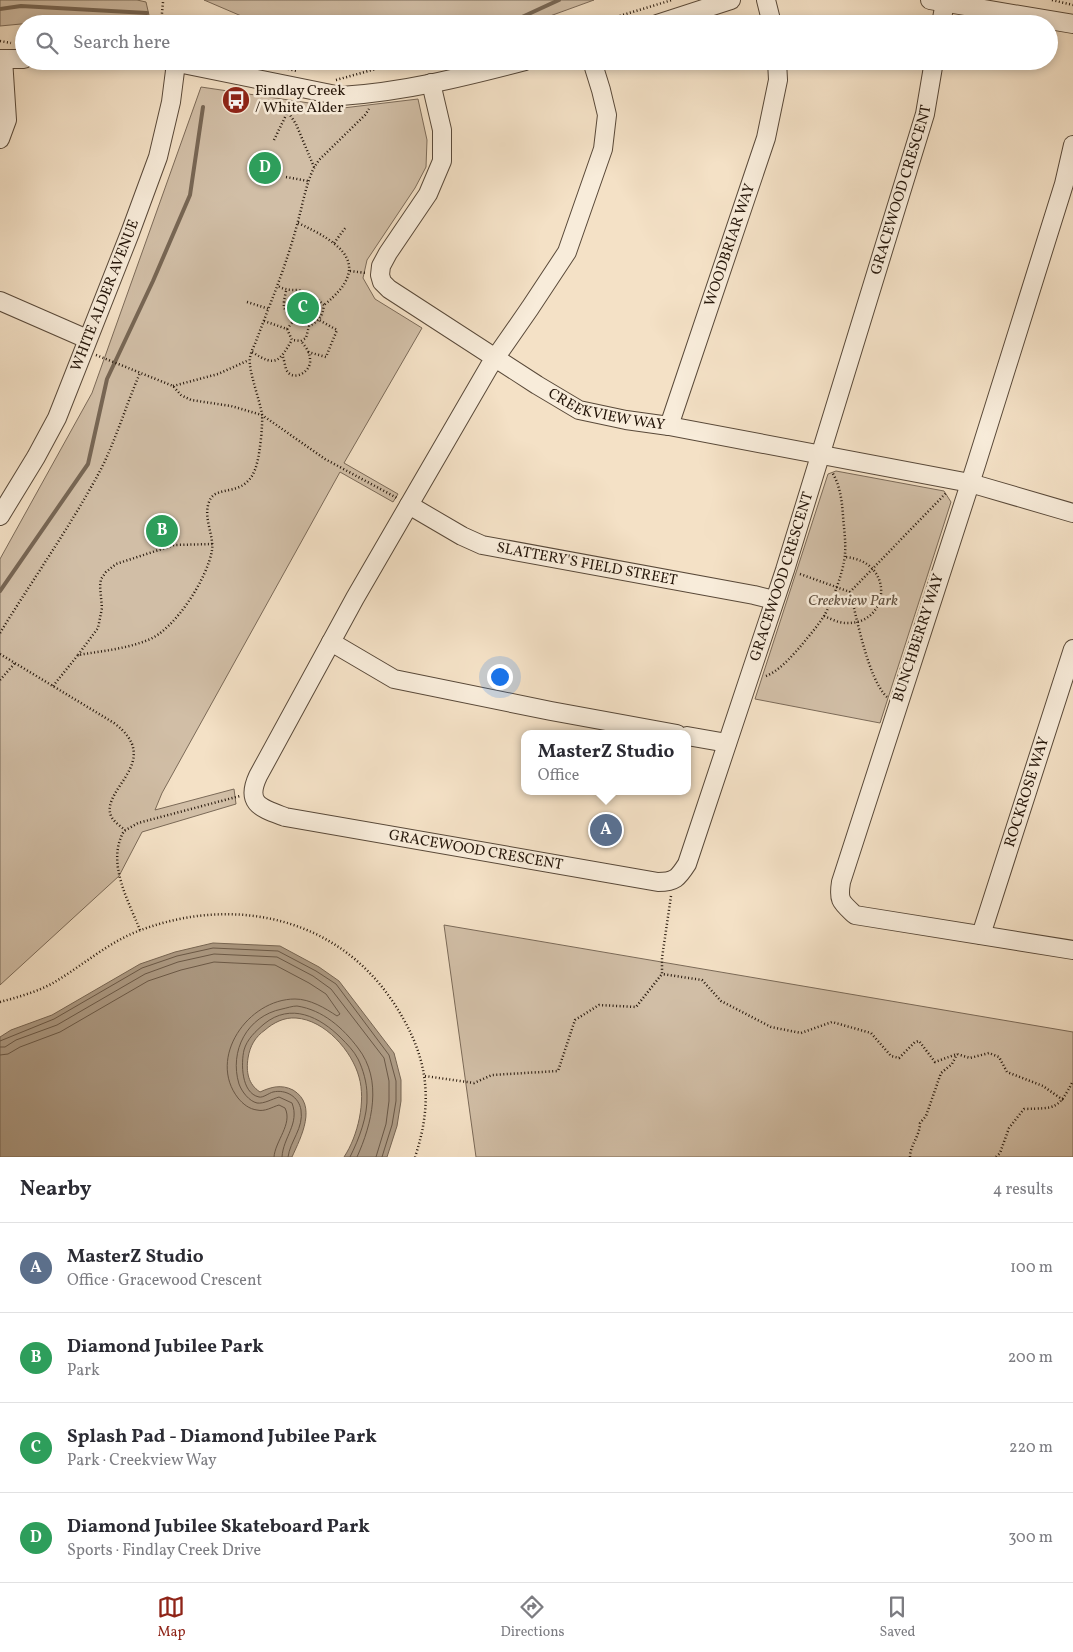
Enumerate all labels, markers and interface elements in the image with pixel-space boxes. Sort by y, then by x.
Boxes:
search box [15,15,1058,70]
icon: search [33,29,61,57]
text: Search here [73,30,170,56]
place label: Findlay Creek / White Alder [255,81,346,119]
bus stop icon: Findlay Creek / White Alder [221,85,251,115]
street label: GRACEWOOD CRESCENT [866,103,937,277]
pin: D [249,149,281,187]
street label: WOODBRIAR WAY [700,180,761,309]
street label: WHITE ALDER AVENUE [66,217,145,375]
pin: C [287,289,319,327]
street label: CREEKVIEW WAY [544,383,667,436]
street label: GRACEWOOD CRESCENT [745,489,819,664]
pin: B [146,512,178,550]
street label: SLATTERY'S FIELD STREET [495,537,679,591]
street label: BUNCHBERRY WAY [888,571,950,705]
park label: Creekview Park [808,591,898,612]
your location [487,664,513,690]
popup [521,730,691,795]
street label: ROCKROSE WAY [999,734,1055,850]
text: MasterZ Studio [538,739,674,765]
text: Office [538,765,579,787]
pin: A [590,811,622,849]
street label: GRACEWOOD CRESCENT [387,825,565,876]
text: Nearby [20,1175,91,1204]
text: 4 results [993,1179,1053,1201]
text: MasterZ Studio [67,1244,204,1270]
text: A [30,1257,42,1279]
text: 100 m [1010,1257,1053,1279]
text: Office · Gracewood Crescent [67,1270,262,1292]
text: Diamond Jubilee Park [67,1334,264,1360]
text: B [31,1347,41,1369]
text: 200 m [1008,1347,1053,1369]
text: Park [67,1360,100,1382]
text: Splash Pad - Diamond Jubilee Park [67,1424,377,1450]
text: C [31,1437,41,1459]
text: 220 m [1009,1437,1053,1459]
text: Park · Creekview Way [67,1450,217,1472]
text: Diamond Jubilee Skateboard Park [67,1514,370,1540]
text: D [30,1527,42,1549]
text: 300 m [1008,1527,1053,1549]
text: Sports · Findlay Creek Drive [67,1540,261,1562]
tab: Map [157,1593,185,1642]
tab: Directions [500,1593,565,1642]
tab: Saved [879,1593,916,1642]

